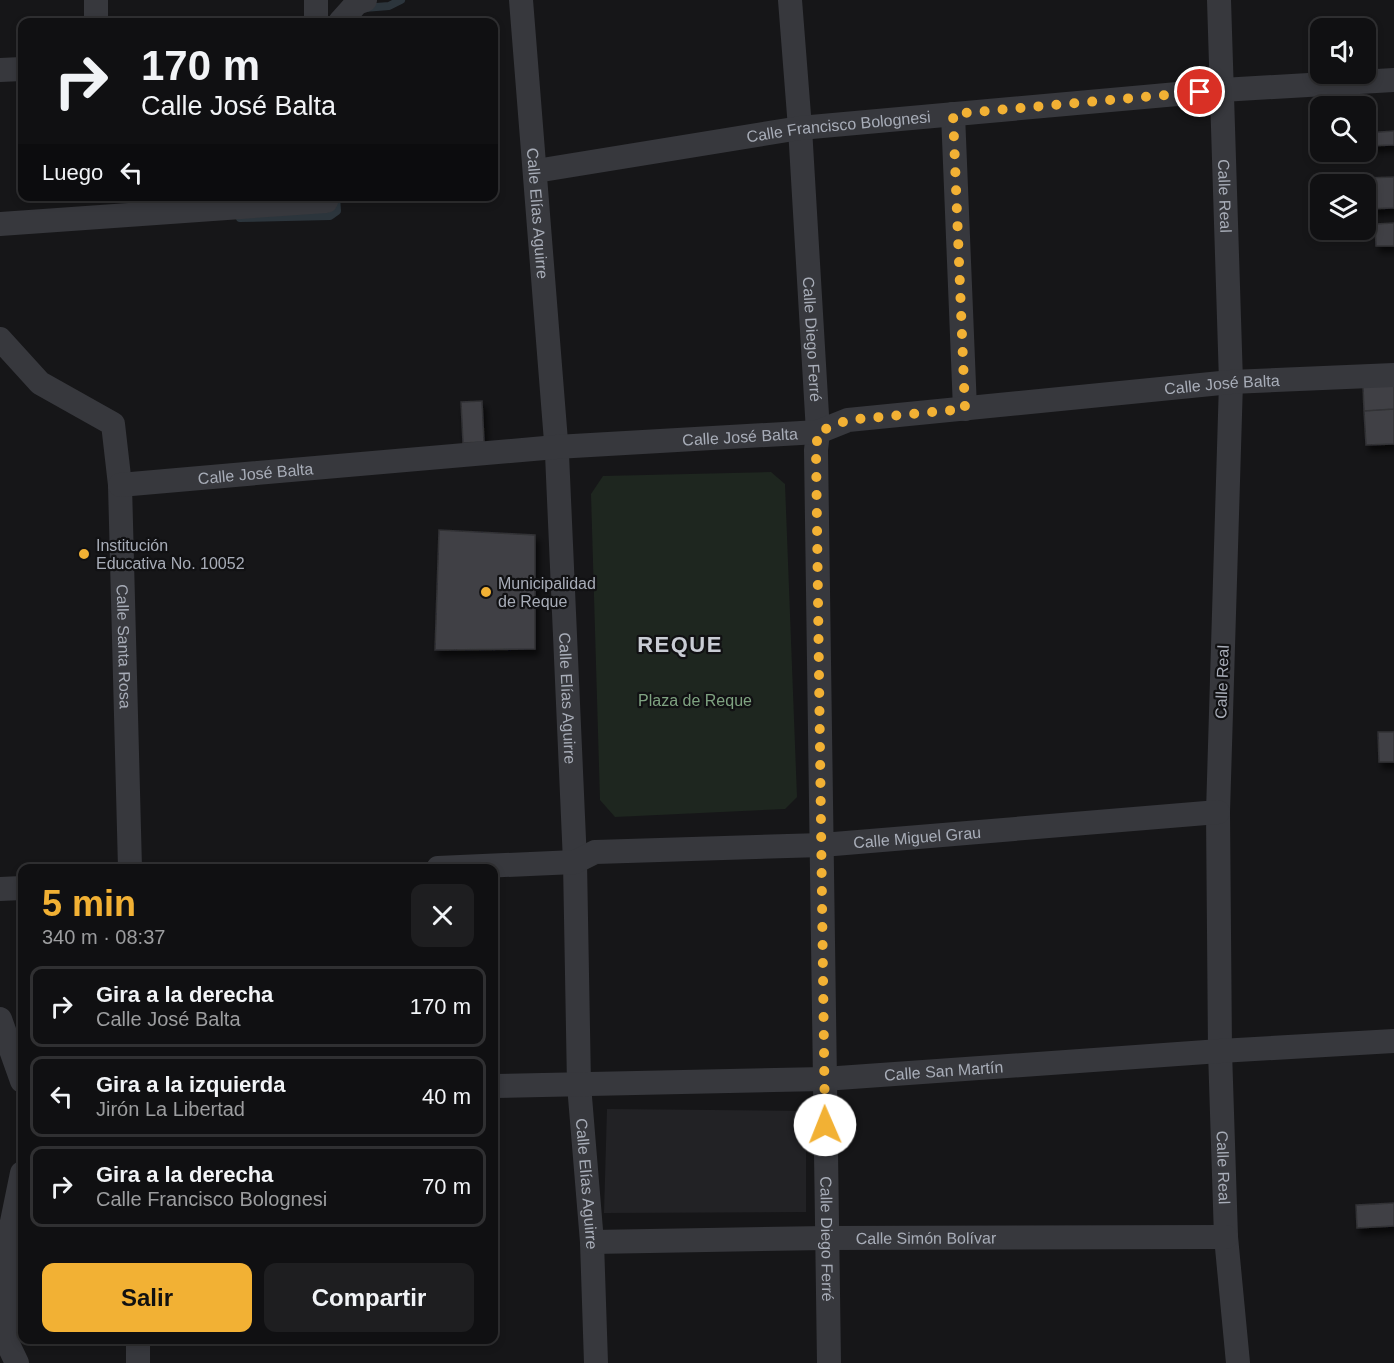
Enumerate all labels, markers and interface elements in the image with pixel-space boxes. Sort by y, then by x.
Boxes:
map controls [1310,18,1376,240]
button: sound [1310,18,1376,84]
icon: right [42,42,120,120]
text: 170 m [141,42,260,89]
pin [1174,66,1225,117]
icon: arrive [1183,75,1216,108]
text: Calle José Balta [141,91,336,121]
button: search [1310,96,1376,162]
street label: Calle Francisco Bolognesi [745,108,931,145]
street label: Calle Elías Aguirre [524,147,552,280]
icon: left [115,156,148,189]
street label: Calle Real [1215,159,1235,233]
text: Luego [42,160,103,185]
button: layers [1310,174,1376,240]
street label: Calle Diego Ferré [800,276,825,402]
street label: Calle José Balta [1163,371,1280,397]
street label: Calle José Balta [682,425,798,448]
street label: Calle José Balta [197,460,314,487]
place label: Institución Educativa No. 10052 [96,537,245,572]
marker: Institución Educativa No. 10052 [77,547,91,561]
place label: Municipalidad de Reque [498,575,596,610]
street label: Calle Santa Rosa [114,584,134,709]
marker: Municipalidad de Reque [479,585,493,599]
street label: Calle Elías Aguirre [556,632,579,765]
district label: REQUE [637,632,723,657]
street label: Calle Real [1212,645,1232,719]
park label: Plaza de Reque [638,692,752,709]
street label: Calle Miguel Grau [853,823,982,851]
text: 5 min [42,883,136,924]
button: close [411,884,474,947]
text: 340 m · 08:37 [42,926,165,948]
text: Gira a la derecha [96,982,273,1007]
icon: right [45,990,78,1023]
text: 170 m [410,994,471,1019]
text: Calle José Balta [96,1008,241,1030]
street label: Calle San Martín [884,1058,1004,1083]
text: Gira a la izquierda [96,1072,286,1097]
icon: left [45,1080,78,1113]
text: 40 m [422,1084,471,1109]
position arrow [793,1093,857,1157]
text: Jirón La Libertad [96,1098,245,1120]
street label: Calle Elías Aguirre [573,1117,601,1250]
street label: Calle Real [1214,1130,1233,1205]
text: Gira a la derecha [96,1162,273,1187]
icon: right [45,1170,78,1203]
text: 70 m [422,1174,471,1199]
street label: Calle Diego Ferré [818,1176,837,1302]
text: Calle Francisco Bolognesi [96,1188,327,1210]
street label: Calle Simón Bolívar [856,1229,997,1246]
button: Salir [42,1263,252,1332]
button: Compartir [264,1263,474,1332]

